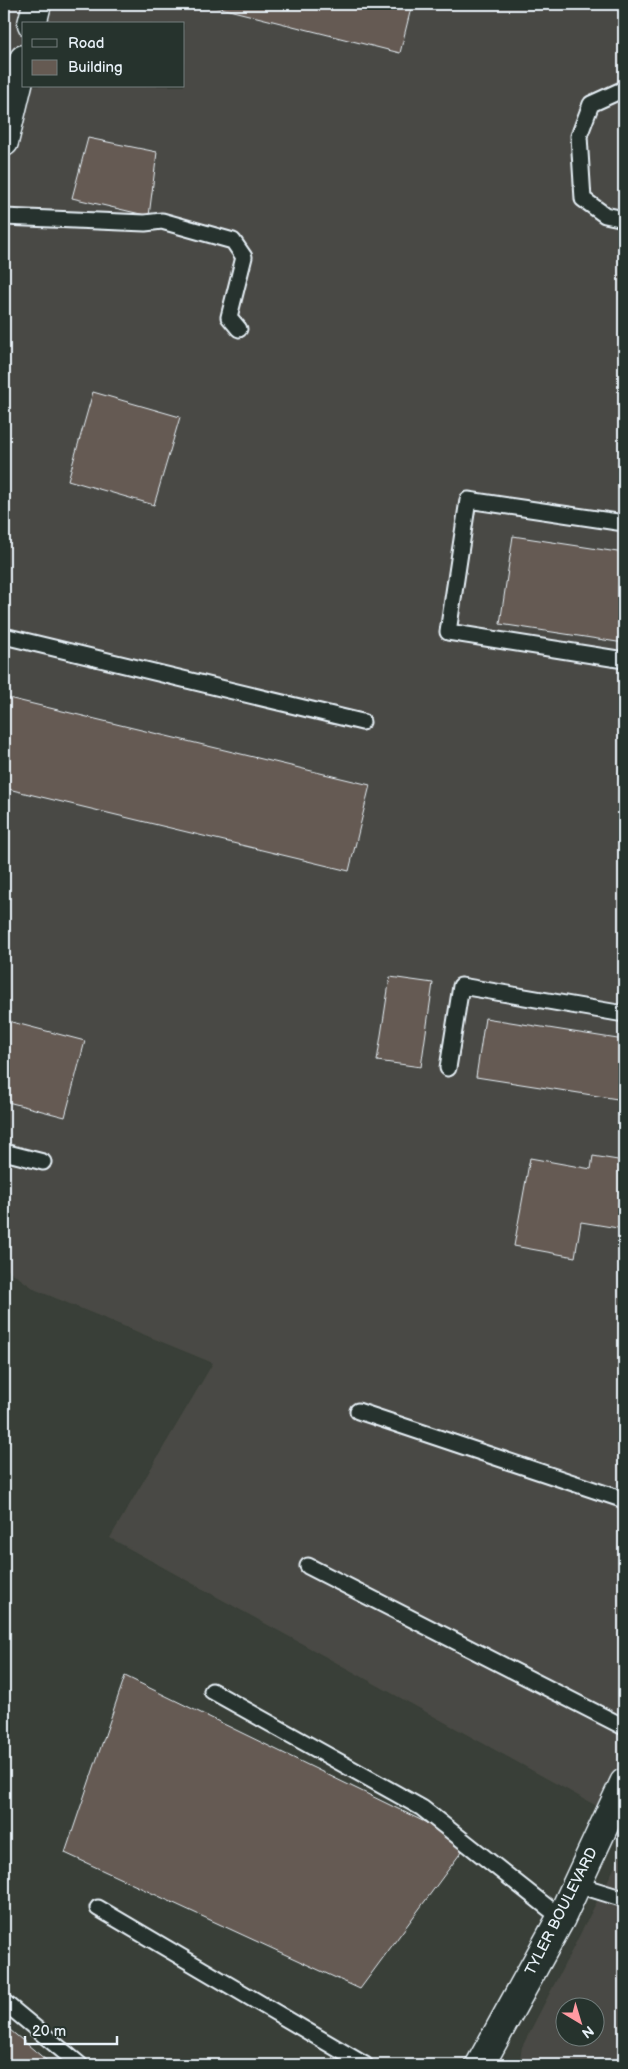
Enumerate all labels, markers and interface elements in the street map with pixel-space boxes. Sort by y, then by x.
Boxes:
legend [22,22,185,88]
text: Road [68,34,104,53]
text: Building [68,58,123,77]
street label: TYLER BOULEVARD [521,1844,602,1978]
north arrow [556,1996,606,2046]
scale bar [25,2014,118,2046]
text: 20 m [32,2022,66,2041]
text: N [578,2022,597,2042]

